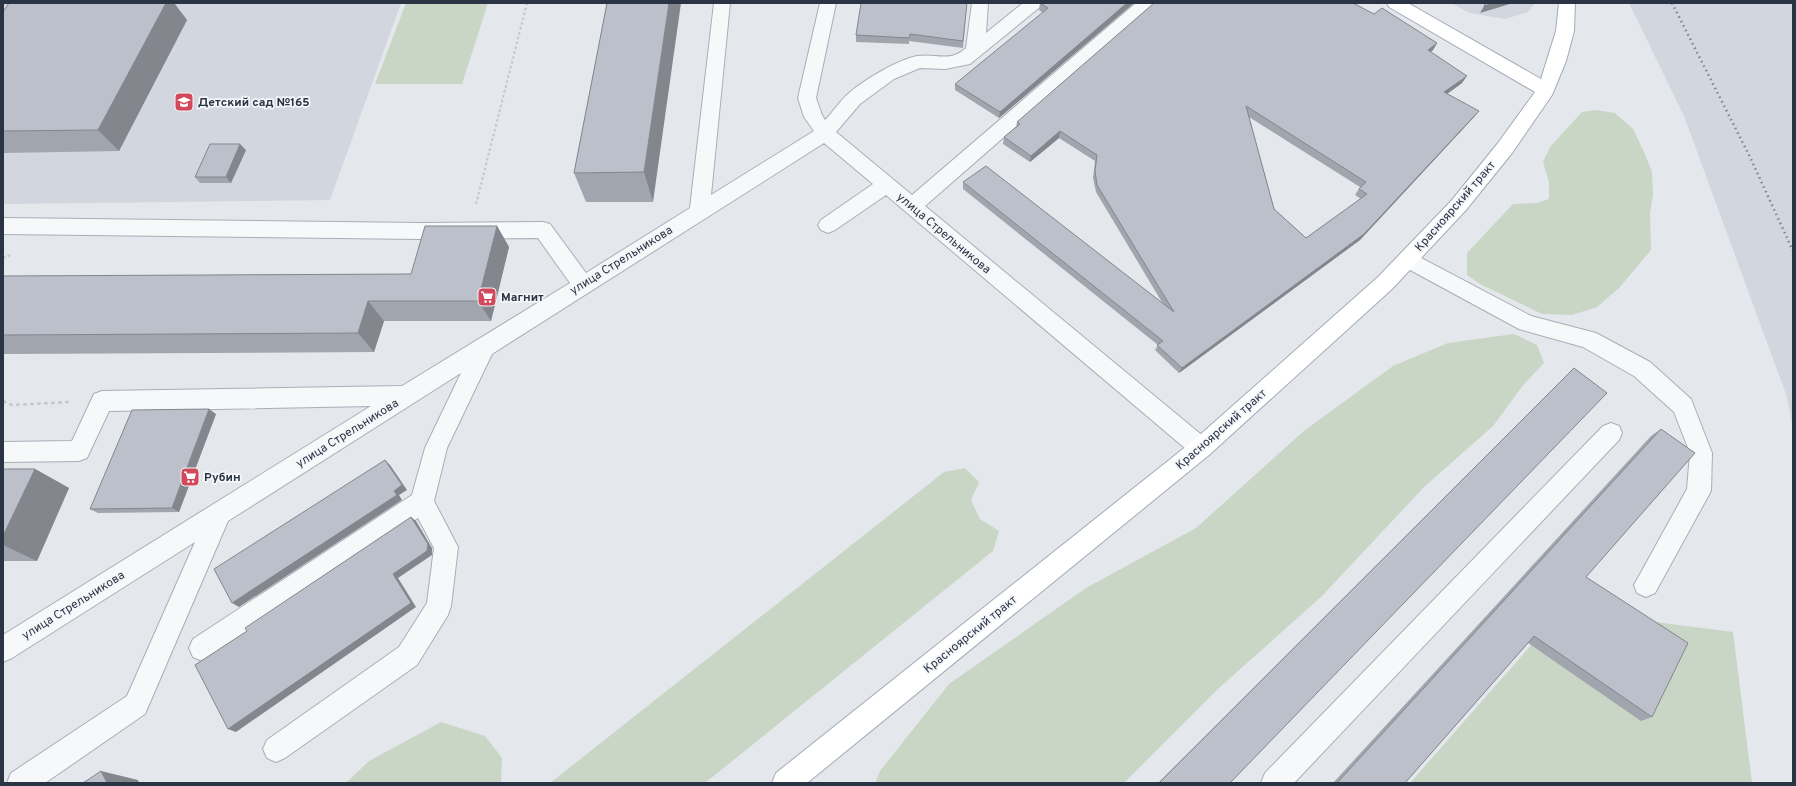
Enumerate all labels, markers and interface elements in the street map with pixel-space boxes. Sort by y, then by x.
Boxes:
school or university icon: Детский сад №165 [173,91,195,113]
place label: Детский сад №165 [198,95,310,111]
street label: Красноярский тракт [1412,157,1500,256]
street label: улица Стрельникова [893,190,994,278]
street label: улица Стрельникова [567,223,676,299]
supermarket icon: Магнит [476,286,498,308]
place label: Магнит [501,290,544,306]
street label: Красноярский тракт [1173,385,1271,474]
street label: улица Стрельникова [293,396,402,472]
supermarket icon: Рубин [179,466,201,488]
place label: Рубин [204,470,241,486]
street label: улица Стрельникова [19,568,128,644]
street label: Красноярский тракт [921,592,1021,677]

